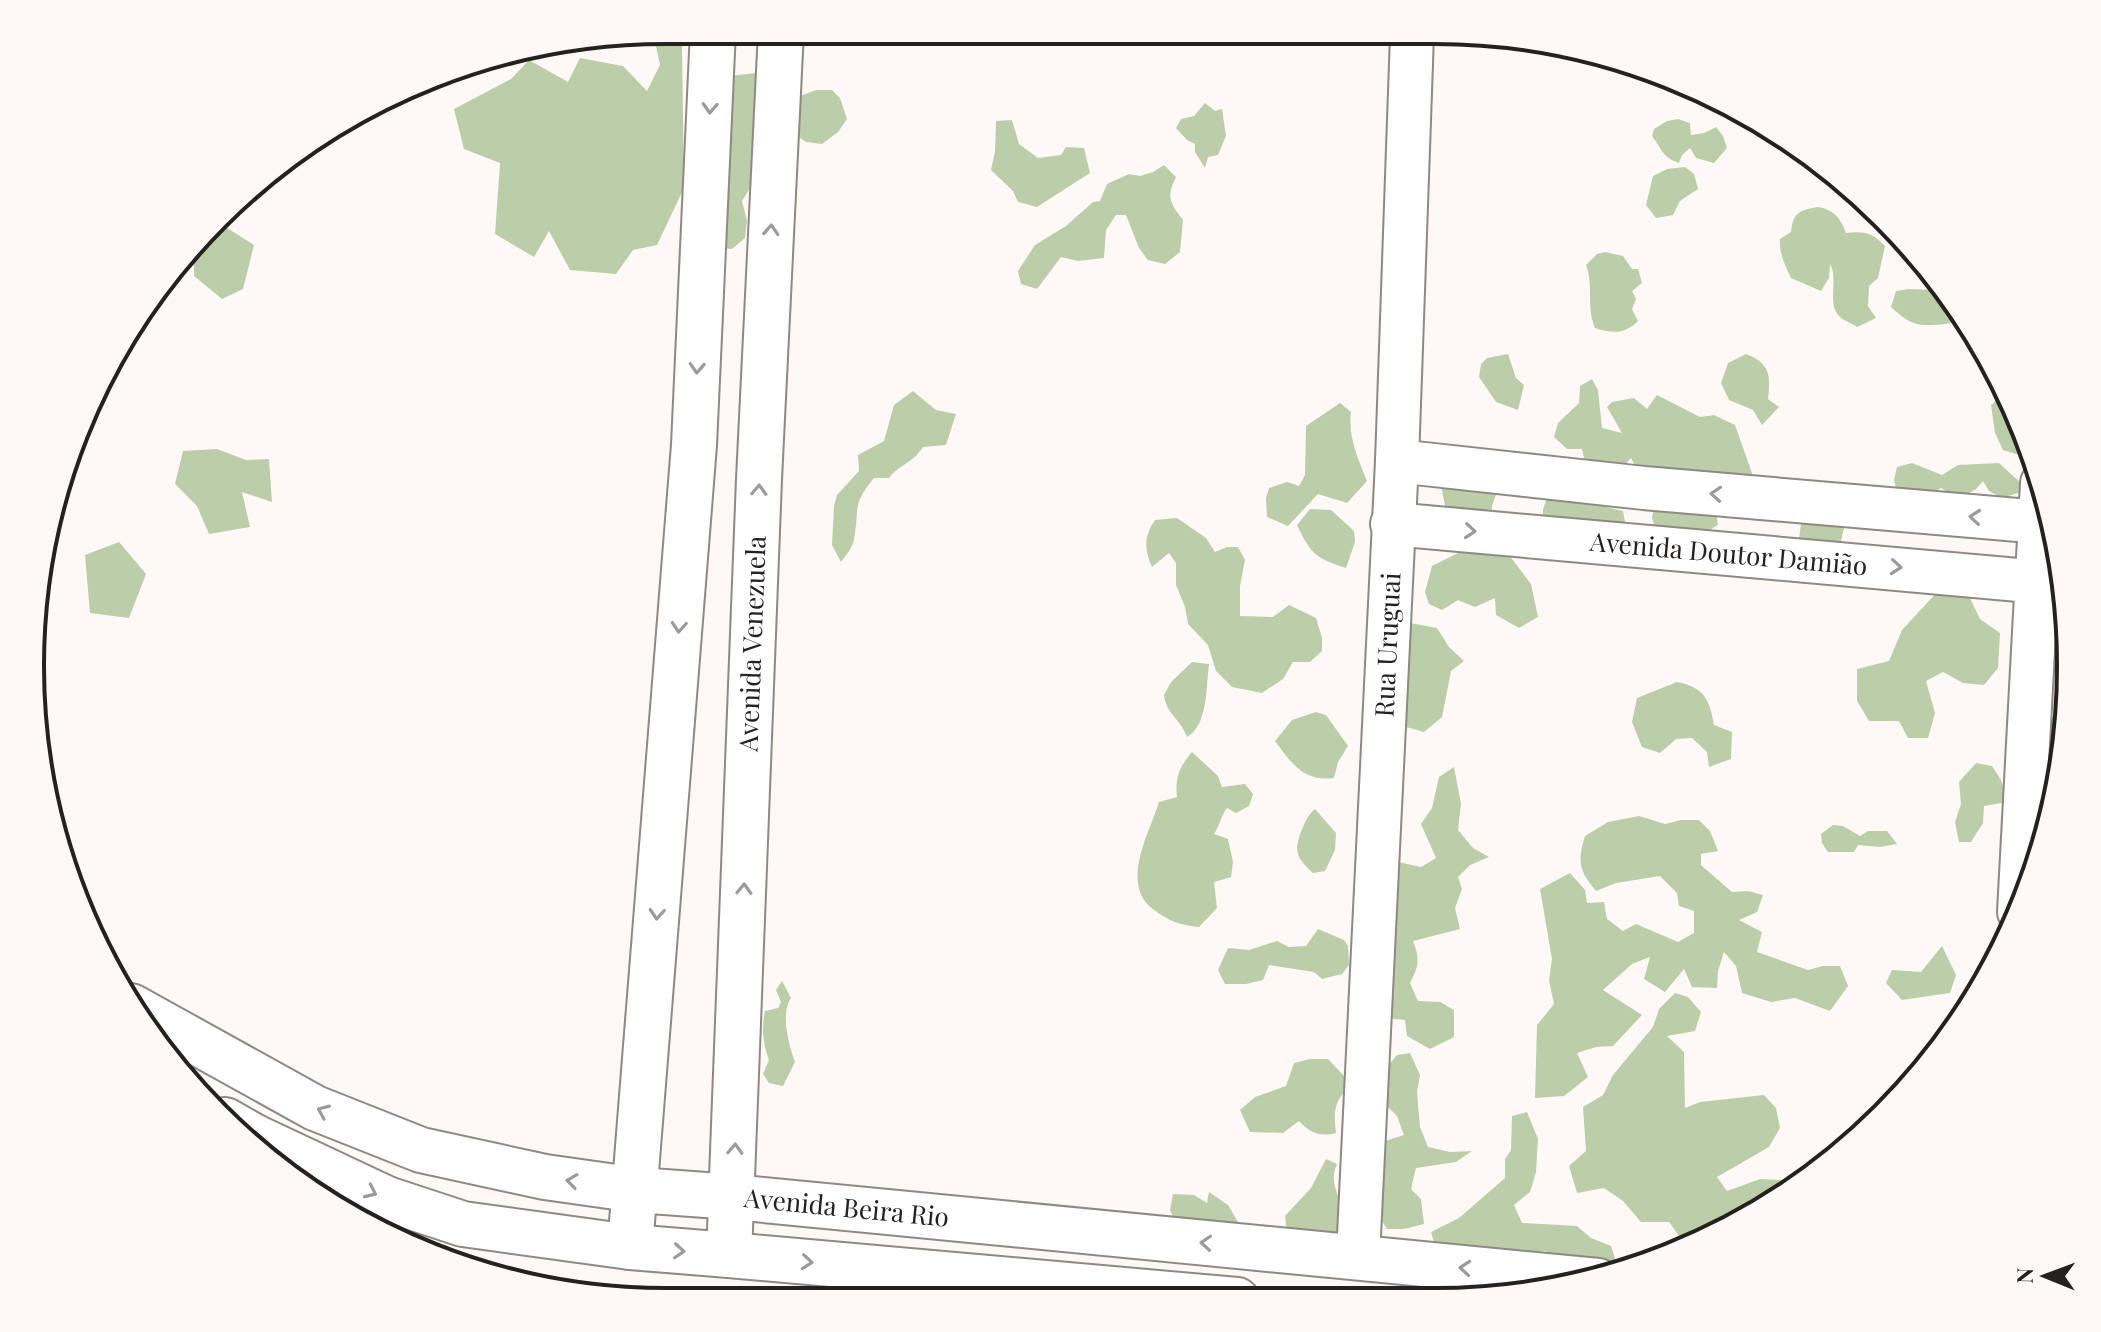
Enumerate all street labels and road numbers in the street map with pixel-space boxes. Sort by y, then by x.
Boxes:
street label: Avenida Doutor Damião [1588,523,1869,582]
street label: Avenida Venezuela [729,535,773,753]
street label: Rua Uruguai [1365,571,1408,718]
street label: Avenida Beira Rio [741,1179,951,1234]

